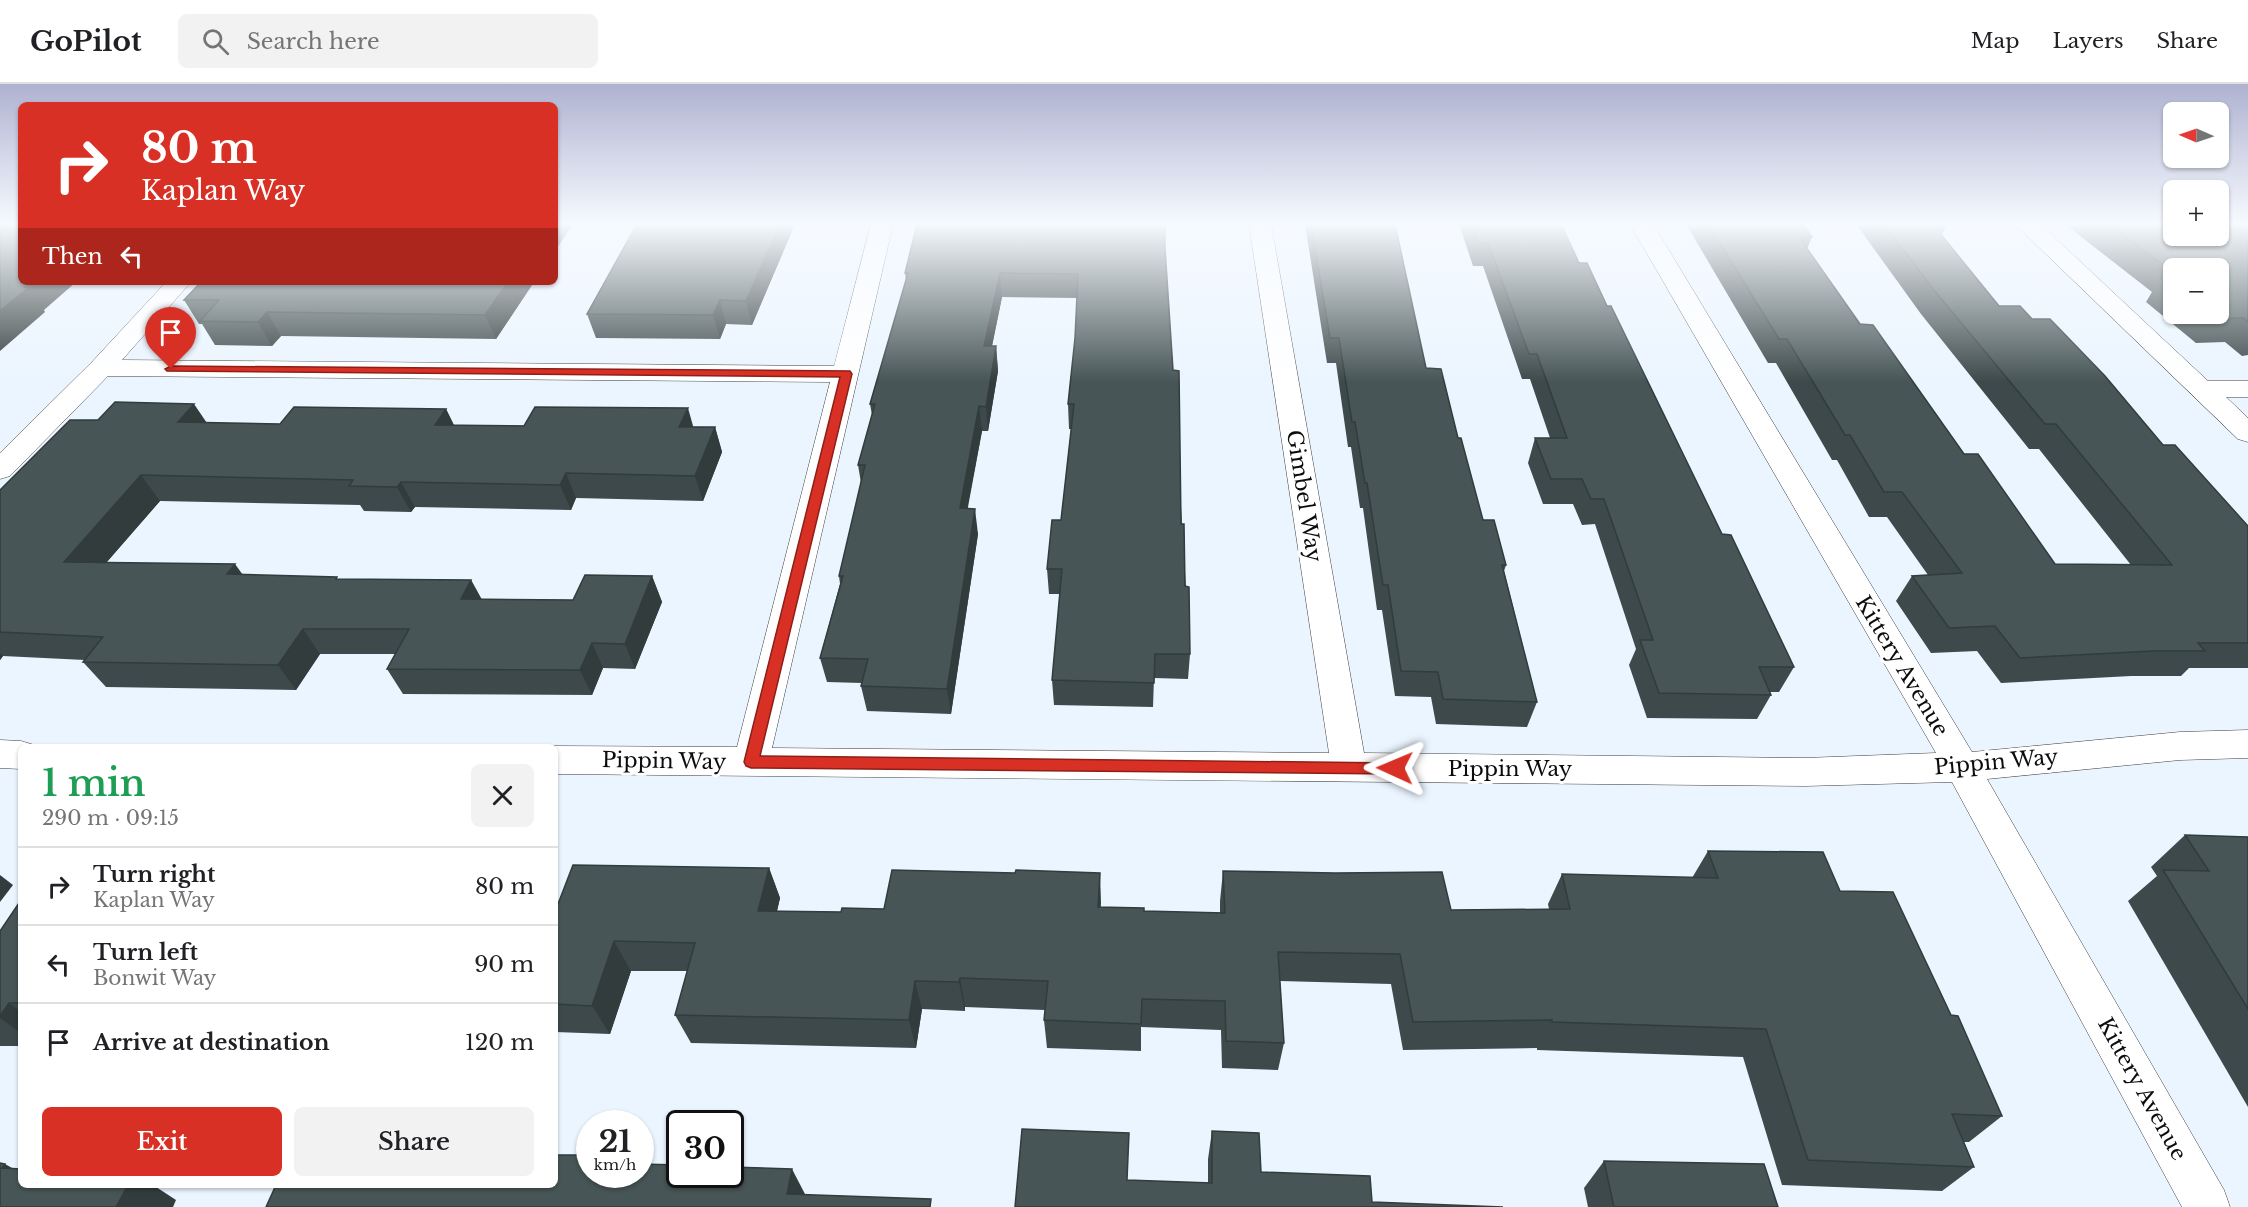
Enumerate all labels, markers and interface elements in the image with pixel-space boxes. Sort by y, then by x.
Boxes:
search box [178,14,598,68]
text: GoPilot [30,24,142,59]
icon: search [199,25,232,58]
text: Search here [247,28,380,55]
text: Map [1971,28,2020,54]
text: Layers [2053,28,2124,54]
text: Share [2157,28,2218,54]
north arrow [2163,102,2229,168]
map controls [2163,102,2229,324]
text: 80 m [141,122,257,174]
icon: right [42,126,120,204]
text: Kaplan Way [141,174,305,207]
button: + [2163,180,2229,246]
icon: left [115,240,148,273]
text: Then [42,243,103,270]
button: − [2163,258,2229,324]
pin [145,307,196,369]
icon: arrive [154,316,187,349]
street label: Gimbel Way [1281,428,1327,564]
street label: Kittery Avenue [1850,591,1954,741]
position arrow [1363,736,1427,800]
street label: Pippin Way [1933,744,2060,780]
street label: Pippin Way [602,747,727,775]
street label: Pippin Way [1448,756,1573,782]
text: 1 min [42,761,146,806]
button: close [471,764,534,827]
text: 290 m · 09:15 [42,806,179,830]
text: Turn right [93,861,215,888]
icon: right [42,870,75,903]
text: 80 m [475,873,534,900]
text: Kaplan Way [93,888,215,912]
text: Turn left [93,939,198,966]
icon: left [42,948,75,981]
text: 90 m [474,951,534,978]
text: Bonwit Way [93,966,216,990]
street label: Kittery Avenue [2092,1013,2192,1165]
icon: arrive [42,1026,75,1059]
text: Arrive at destination [93,1029,330,1056]
text: 120 m [465,1029,534,1056]
button: Exit [42,1107,282,1176]
button: Share [294,1107,534,1176]
speed limit sign: 30 [666,1110,744,1188]
text: 21 [599,1123,631,1160]
text: km/h [594,1155,636,1174]

